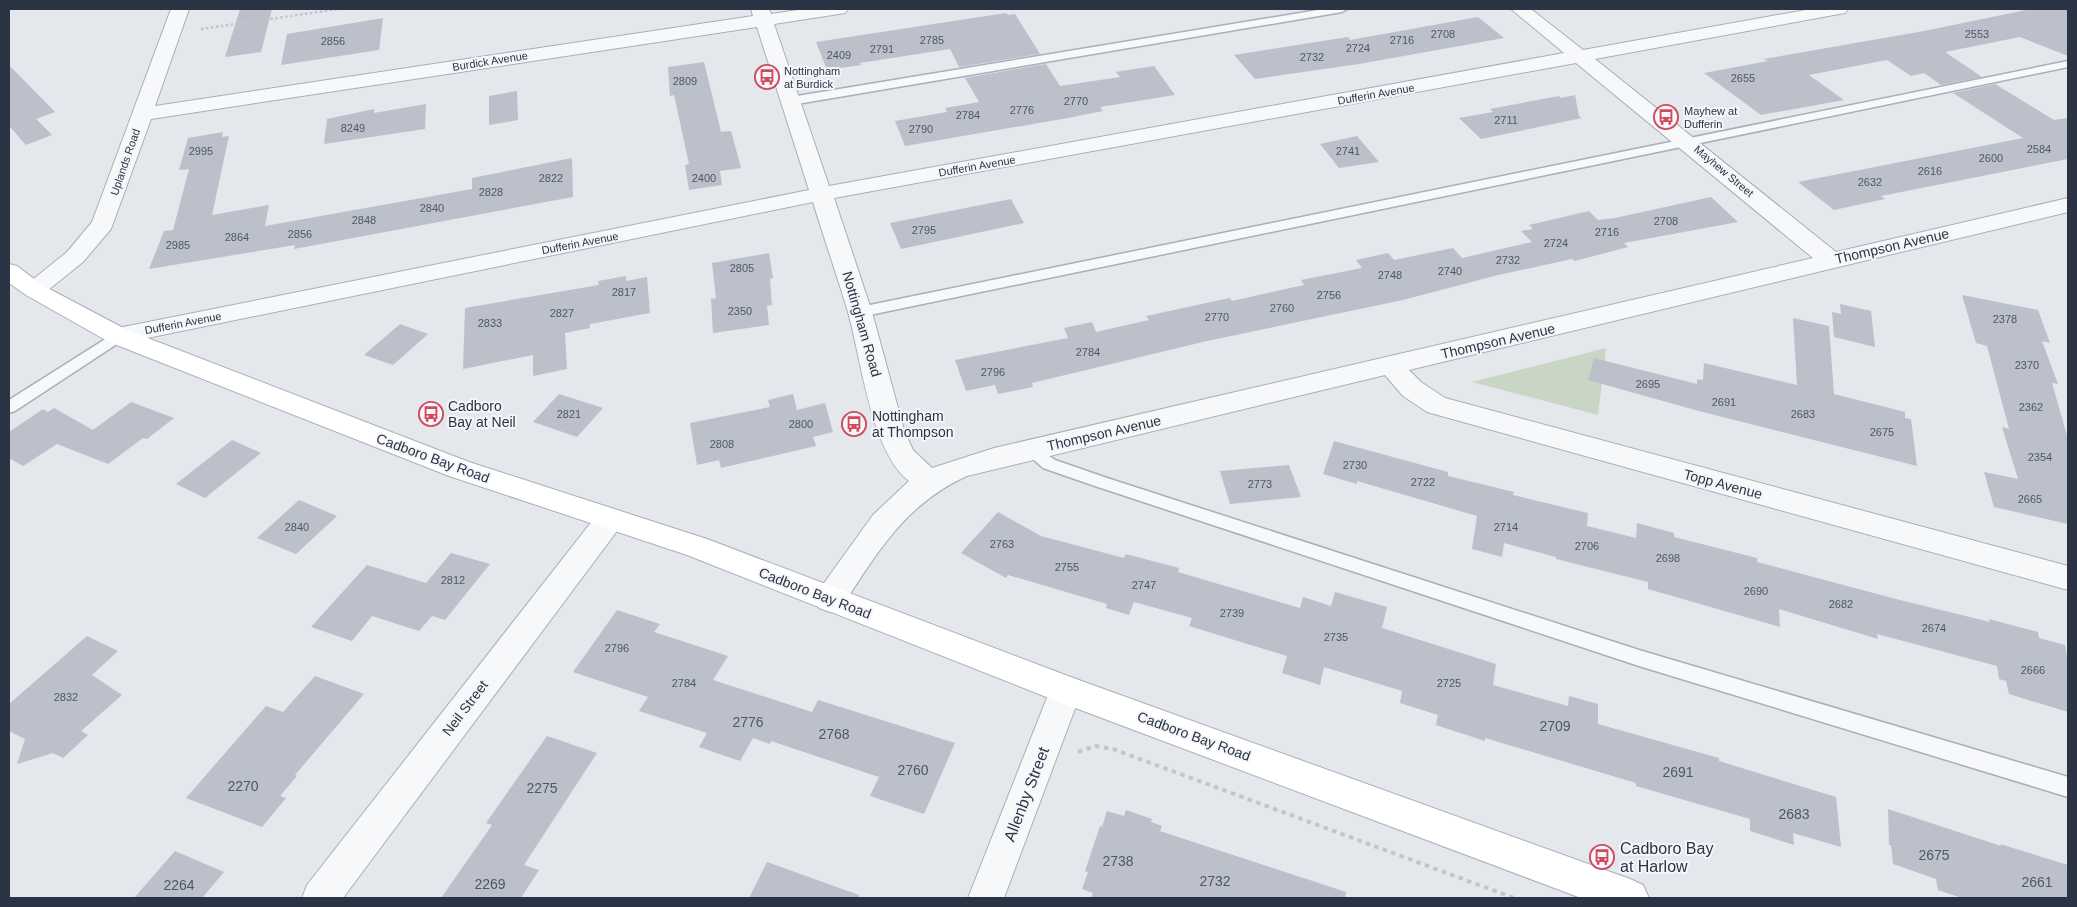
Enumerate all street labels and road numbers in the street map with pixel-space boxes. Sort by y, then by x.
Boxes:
street label: Burdick Avenue [451,49,529,73]
street label: Dufferin Avenue [1337,81,1415,107]
street label: Uplands Road [108,127,142,197]
street label: Mayhew Street [1692,143,1756,199]
street label: Dufferin Avenue [938,153,1016,179]
street label: Thompson Avenue [1833,225,1951,267]
street label: Dufferin Avenue [541,230,619,256]
street label: Nottingham Road [839,269,885,379]
street label: Dufferin Avenue [144,310,222,336]
street label: Thompson Avenue [1439,320,1557,362]
street label: Thompson Avenue [1045,412,1163,454]
street label: Cadboro Bay Road [374,430,492,486]
street label: Topp Avenue [1682,466,1764,502]
street label: Cadboro Bay Road [757,564,873,622]
street label: Neil Street [439,677,491,739]
street label: Cadboro Bay Road [1135,708,1253,764]
street label: Allenby Street [1001,744,1052,844]

